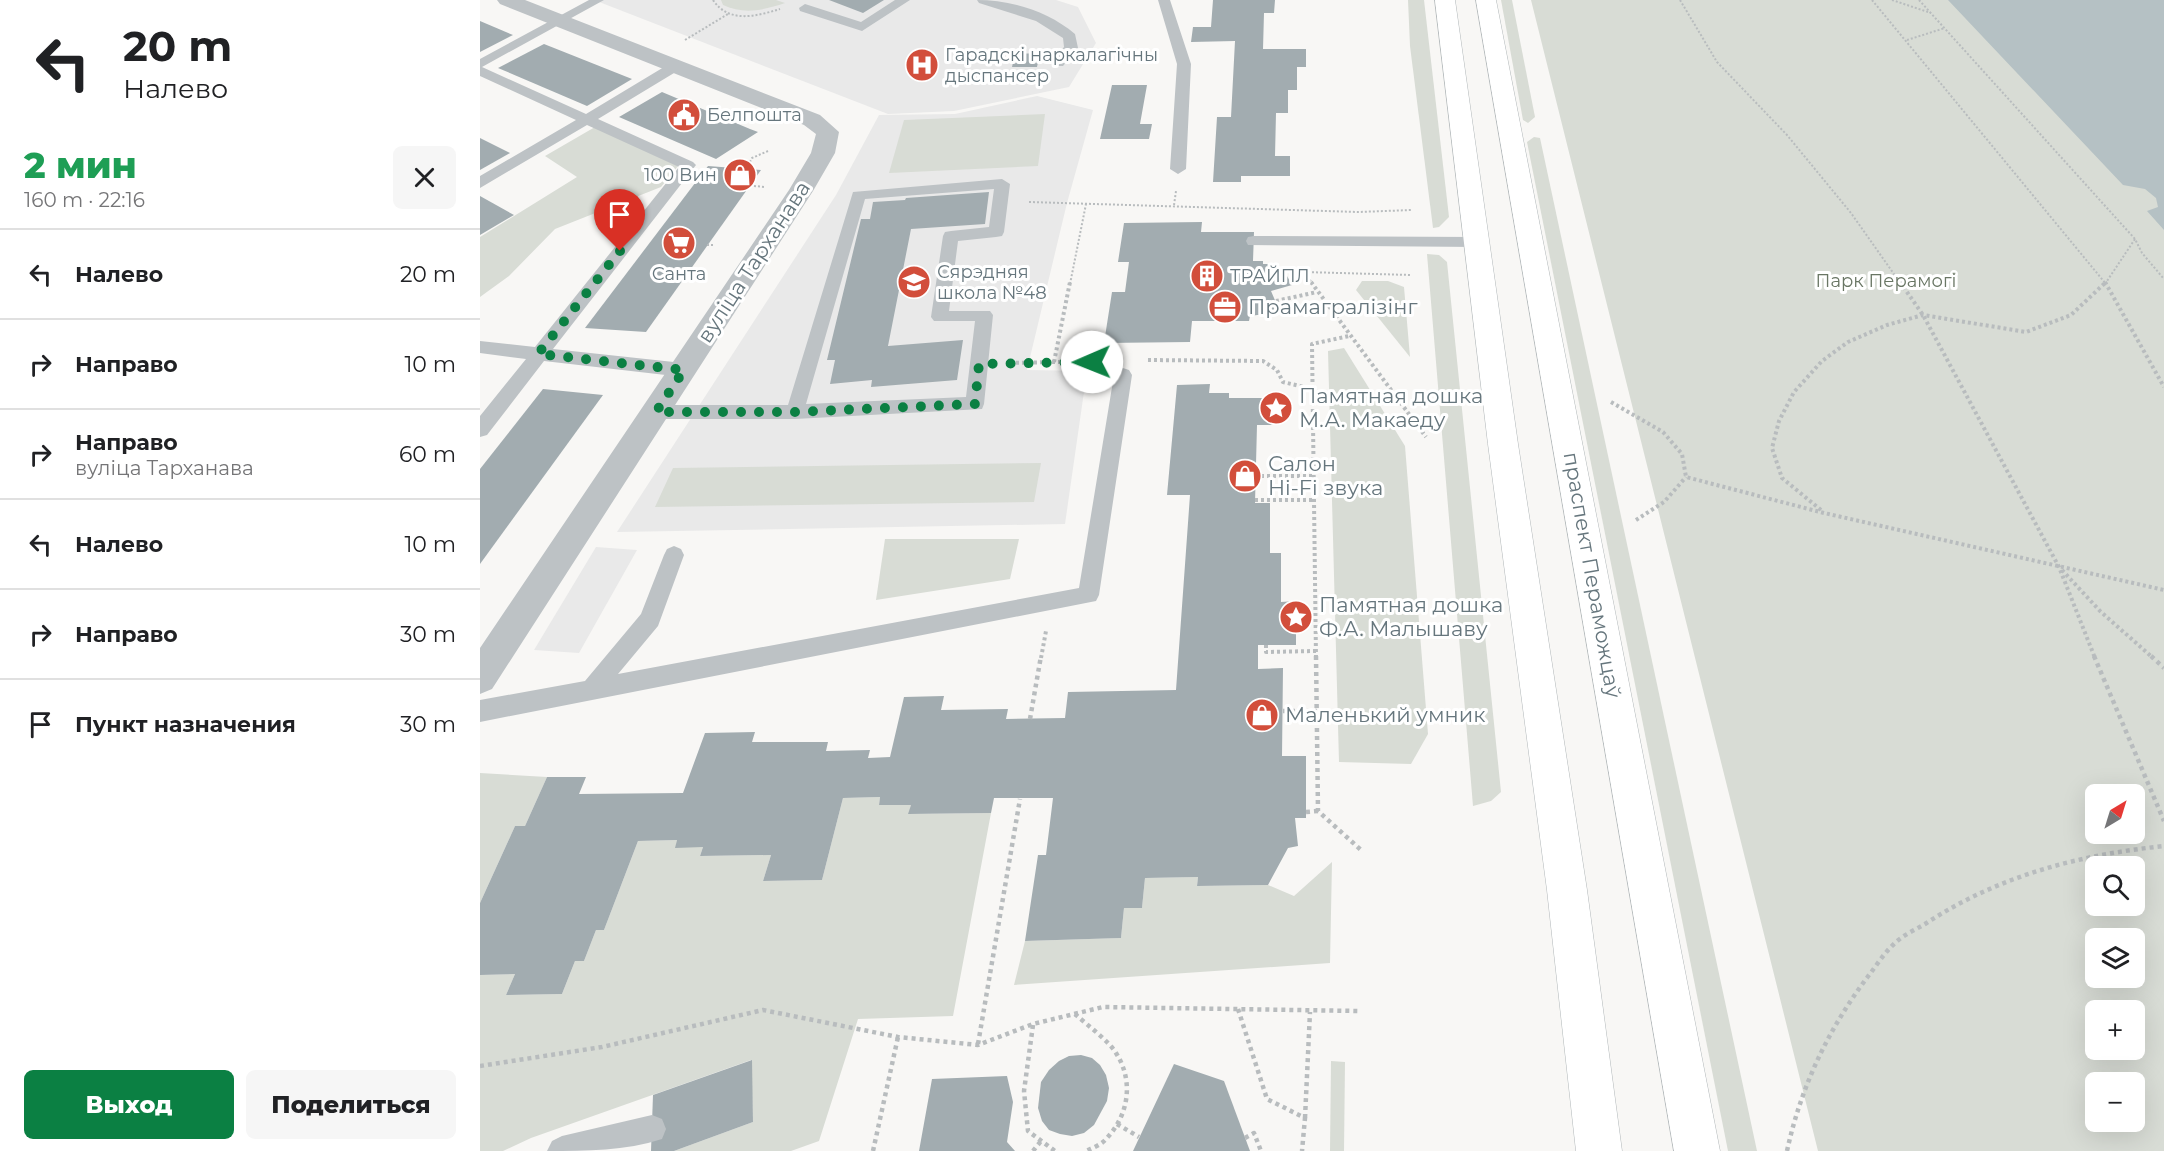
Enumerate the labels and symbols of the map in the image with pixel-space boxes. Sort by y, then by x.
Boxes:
place label: Гарадскі наркалагічны дыспансер [945,44,1158,87]
hospital icon: Гарадскі наркалагічны дыспансер [904,47,940,83]
public building icon: Белпошта [666,97,702,133]
place label: Белпошта [707,104,802,126]
shop icon: 100 Вин [722,157,758,193]
place label: 100 Вин [644,164,717,186]
street label: вуліца Тарханава [692,176,815,347]
pin [594,189,645,251]
supermarket icon: Санта [661,225,697,261]
building icon: ТРАЙПЛ [1189,258,1225,294]
place label: Сярэдняя школа №48 [937,261,1047,304]
place label: Санта [652,263,706,285]
school or university icon: Сярэдняя школа №48 [896,264,932,300]
place label: ТРАЙПЛ [1230,265,1310,287]
park label: Парк Перамогі [1816,270,1956,292]
office icon: Прамагралізінг [1207,289,1243,325]
place label: Прамагралізінг [1248,294,1417,319]
position arrow [1060,330,1124,394]
place label: Памятная дошка М.А. Макаеду [1299,383,1483,432]
place icon: Памятная дошка М.А. Макаеду [1258,390,1294,426]
street label: праспект Пераможцаў [1559,450,1626,700]
place label: Салон Hi-Fi звука [1268,451,1383,500]
shop icon: Салон Hi-Fi звука [1227,458,1263,494]
place label: Памятная дошка Ф.А. Малышаву [1319,592,1503,641]
place icon: Памятная дошка Ф.А. Малышаву [1278,599,1314,635]
shop icon: Маленький умник [1244,697,1280,733]
place label: Маленький умник [1285,702,1485,727]
north arrow [2085,784,2145,844]

